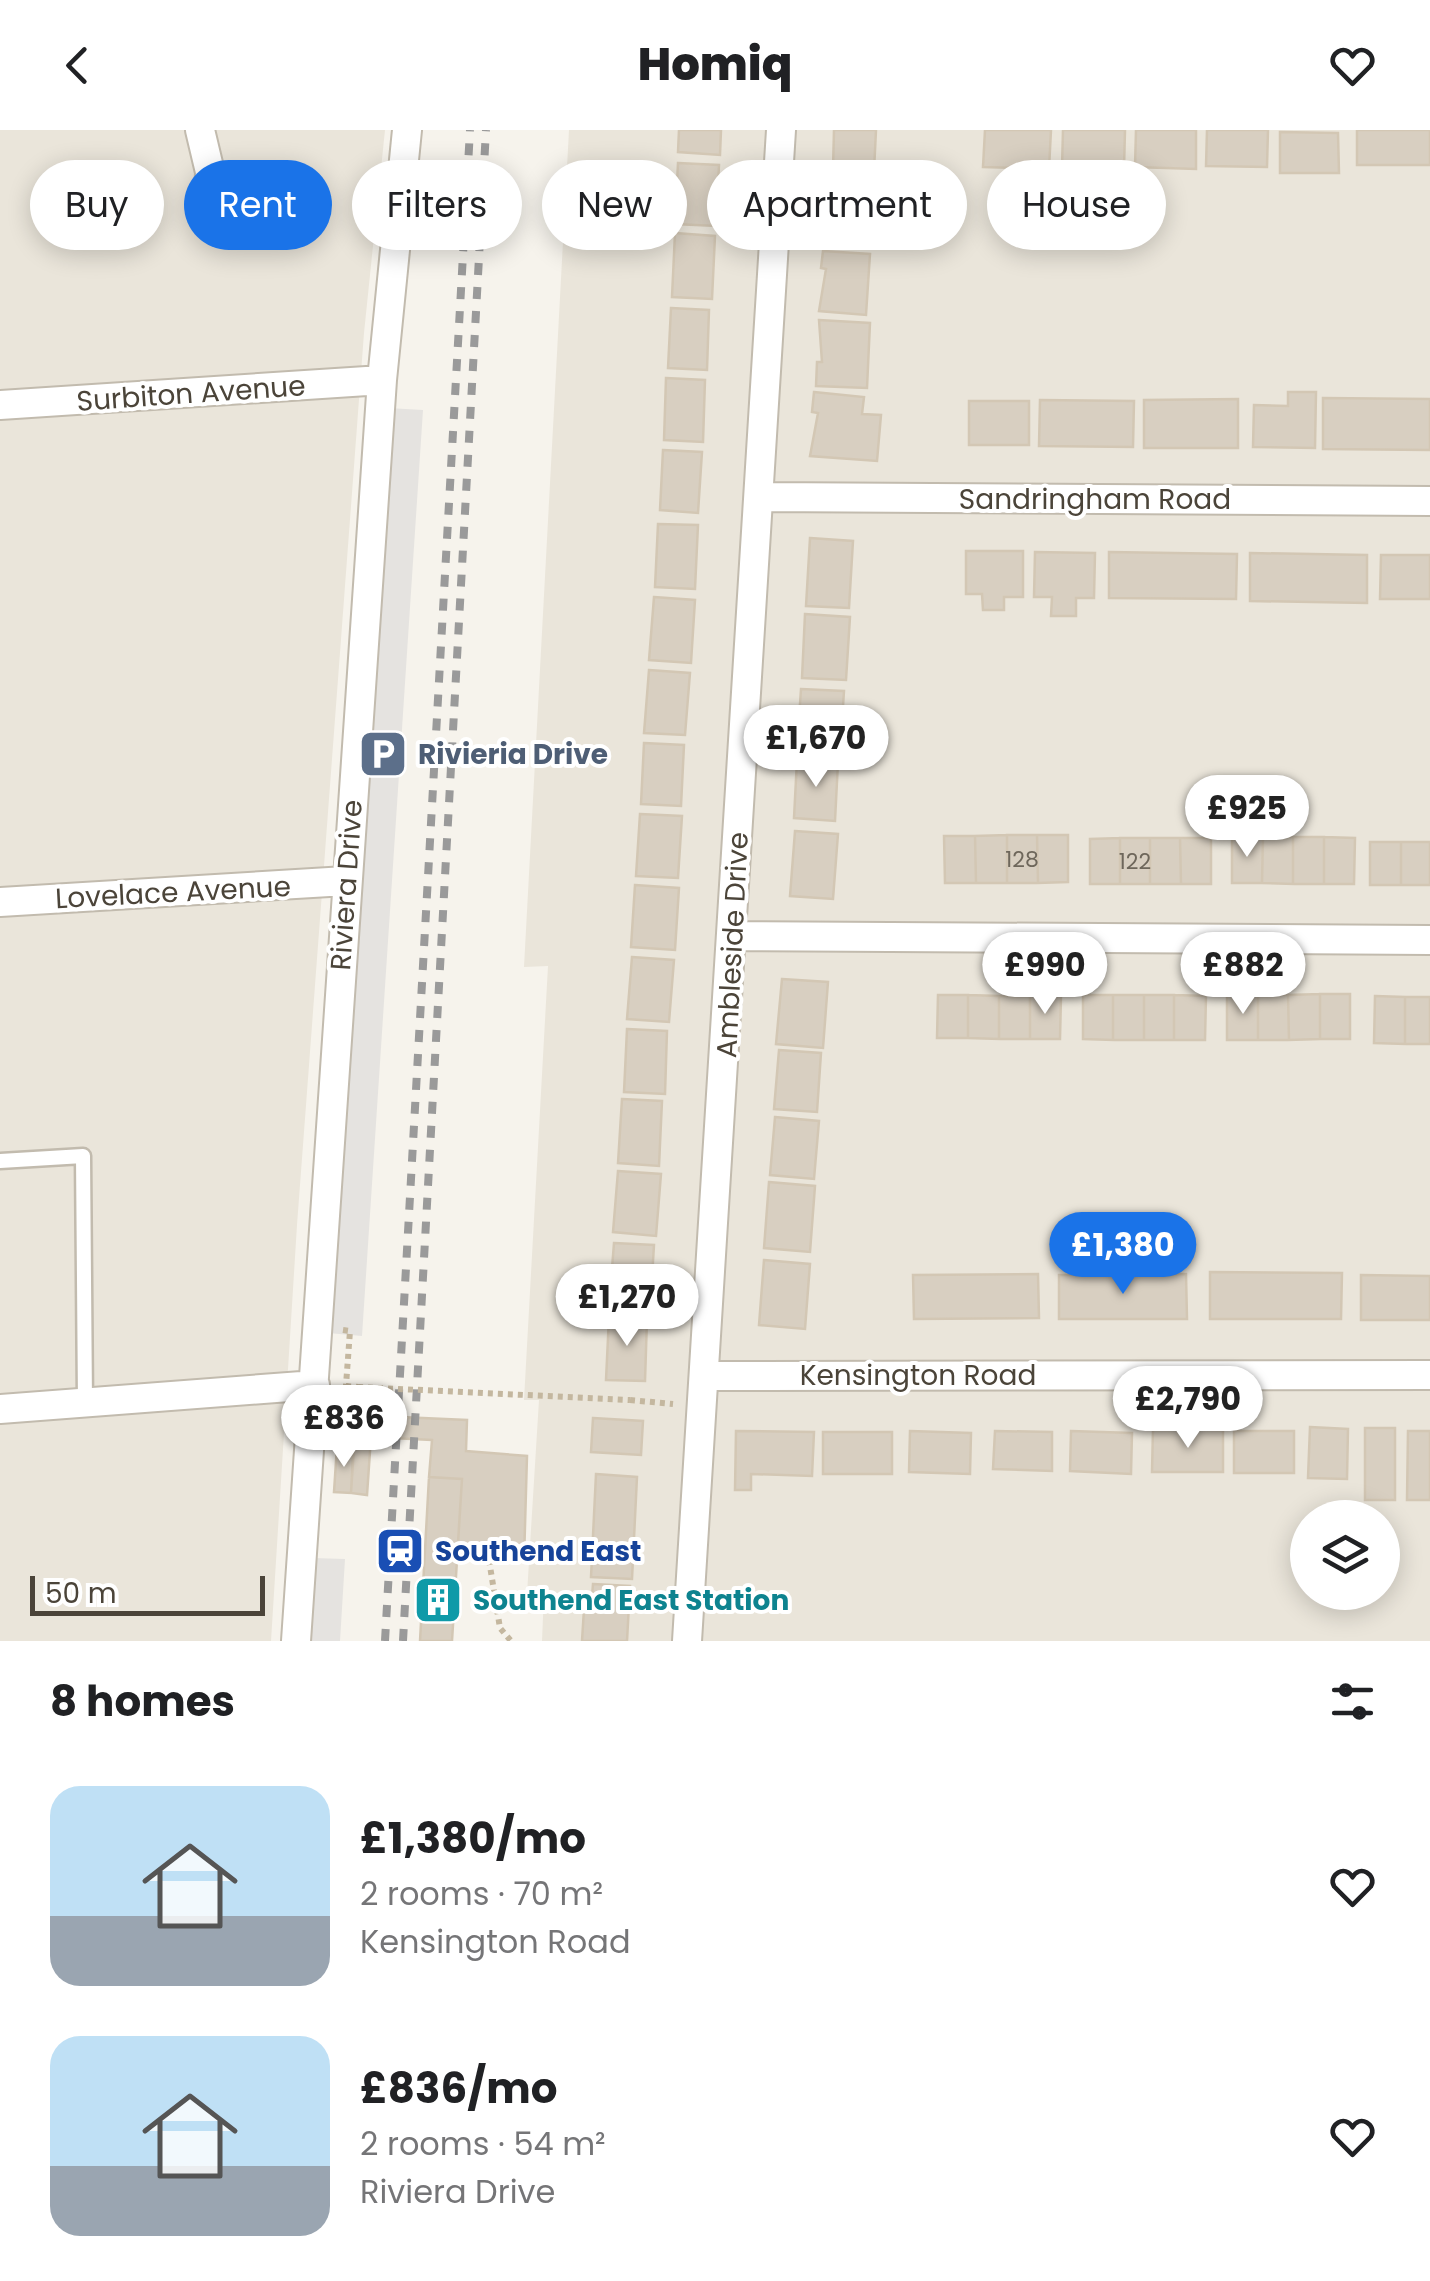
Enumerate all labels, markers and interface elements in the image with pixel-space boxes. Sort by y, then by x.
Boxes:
text: Homiq [638,33,792,96]
icon: back [50,38,105,93]
icon: heart [1325,38,1380,93]
chip: Buy [30,160,164,250]
chip: Rent [184,160,332,250]
chip: Filters [352,160,522,250]
chip: New [542,160,687,250]
chip: Apartment [707,160,967,250]
chip: House [987,160,1166,250]
street label: Surbiton Avenue [75,366,307,421]
street label: Sandringham Road [959,480,1231,519]
pin: £1,670 [735,705,897,790]
text: £1,670 [766,715,866,760]
parking icon: Rivieria Drive [357,728,409,780]
place label: Rivieria Drive [418,735,608,774]
pin: £925 [1188,775,1306,860]
text: £925 [1207,785,1287,830]
street label: Riviera Drive [321,798,372,972]
street label: Ambleside Drive [707,831,758,1059]
house number: 128 [1005,844,1039,875]
house number: 122 [1119,846,1151,877]
street label: Lovelace Avenue [54,867,292,918]
pin: £990 [986,932,1104,1017]
pin: £882 [1184,932,1302,1017]
text: £990 [1004,942,1086,987]
text: £882 [1203,942,1283,987]
pin: £1,380 [1042,1212,1204,1297]
text: £1,380 [1071,1222,1175,1267]
pin: £1,270 [546,1264,708,1349]
text: £1,270 [578,1274,676,1319]
street label: Kensington Road [800,1356,1036,1395]
pin: £2,790 [1107,1366,1269,1451]
text: £2,790 [1135,1376,1241,1421]
pin: £836 [285,1385,403,1470]
text: £836 [303,1395,385,1440]
map controls [1290,1500,1400,1610]
button: layers [1290,1500,1400,1610]
station icon: Southend East [374,1525,426,1577]
place label: Southend East [435,1532,641,1571]
scale bar [30,1571,265,1616]
text: 50 m [45,1574,116,1613]
building icon: Southend East Station [412,1574,464,1626]
place label: Southend East Station [473,1581,789,1620]
text: 8 homes [50,1672,235,1731]
icon: filters [1325,1674,1380,1729]
text: £1,380/mo [360,1809,586,1868]
icon: home [130,1826,250,1946]
icon: heart [1325,1859,1380,1914]
text: 2 rooms · 70 m² [360,1871,603,1916]
text: Kensington Road [360,1919,631,1964]
text: £836/mo [360,2059,557,2118]
icon: home [130,2076,250,2196]
icon: heart [1325,2109,1380,2164]
text: 2 rooms · 54 m² [360,2121,606,2166]
text: Riviera Drive [360,2169,555,2214]

